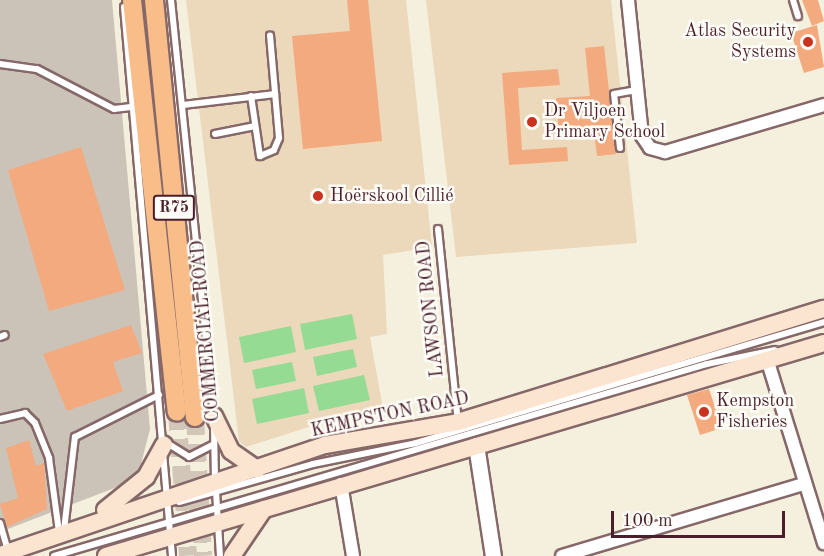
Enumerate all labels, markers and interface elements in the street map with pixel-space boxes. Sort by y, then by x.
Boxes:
place label: Atlas Security Systems [684,21,796,63]
marker: Atlas Security Systems [801,35,815,49]
place label: Dr Viljoen Primary School [544,101,665,144]
marker: Dr Viljoen Primary School [525,115,539,129]
place label: Hoërskool Cillié [330,185,453,207]
marker: Hoërskool Cillié [311,189,325,203]
road number: R75 [152,195,196,221]
street label: COMMERCIAL ROAD [187,239,225,423]
street label: LAWSON ROAD [413,240,449,378]
street label: KEMPSTON ROAD [309,388,471,442]
place label: Kempston Fisheries [716,391,794,434]
marker: Kempston Fisheries [697,405,711,419]
scale bar [614,499,788,537]
text: 100 m [622,512,673,530]

